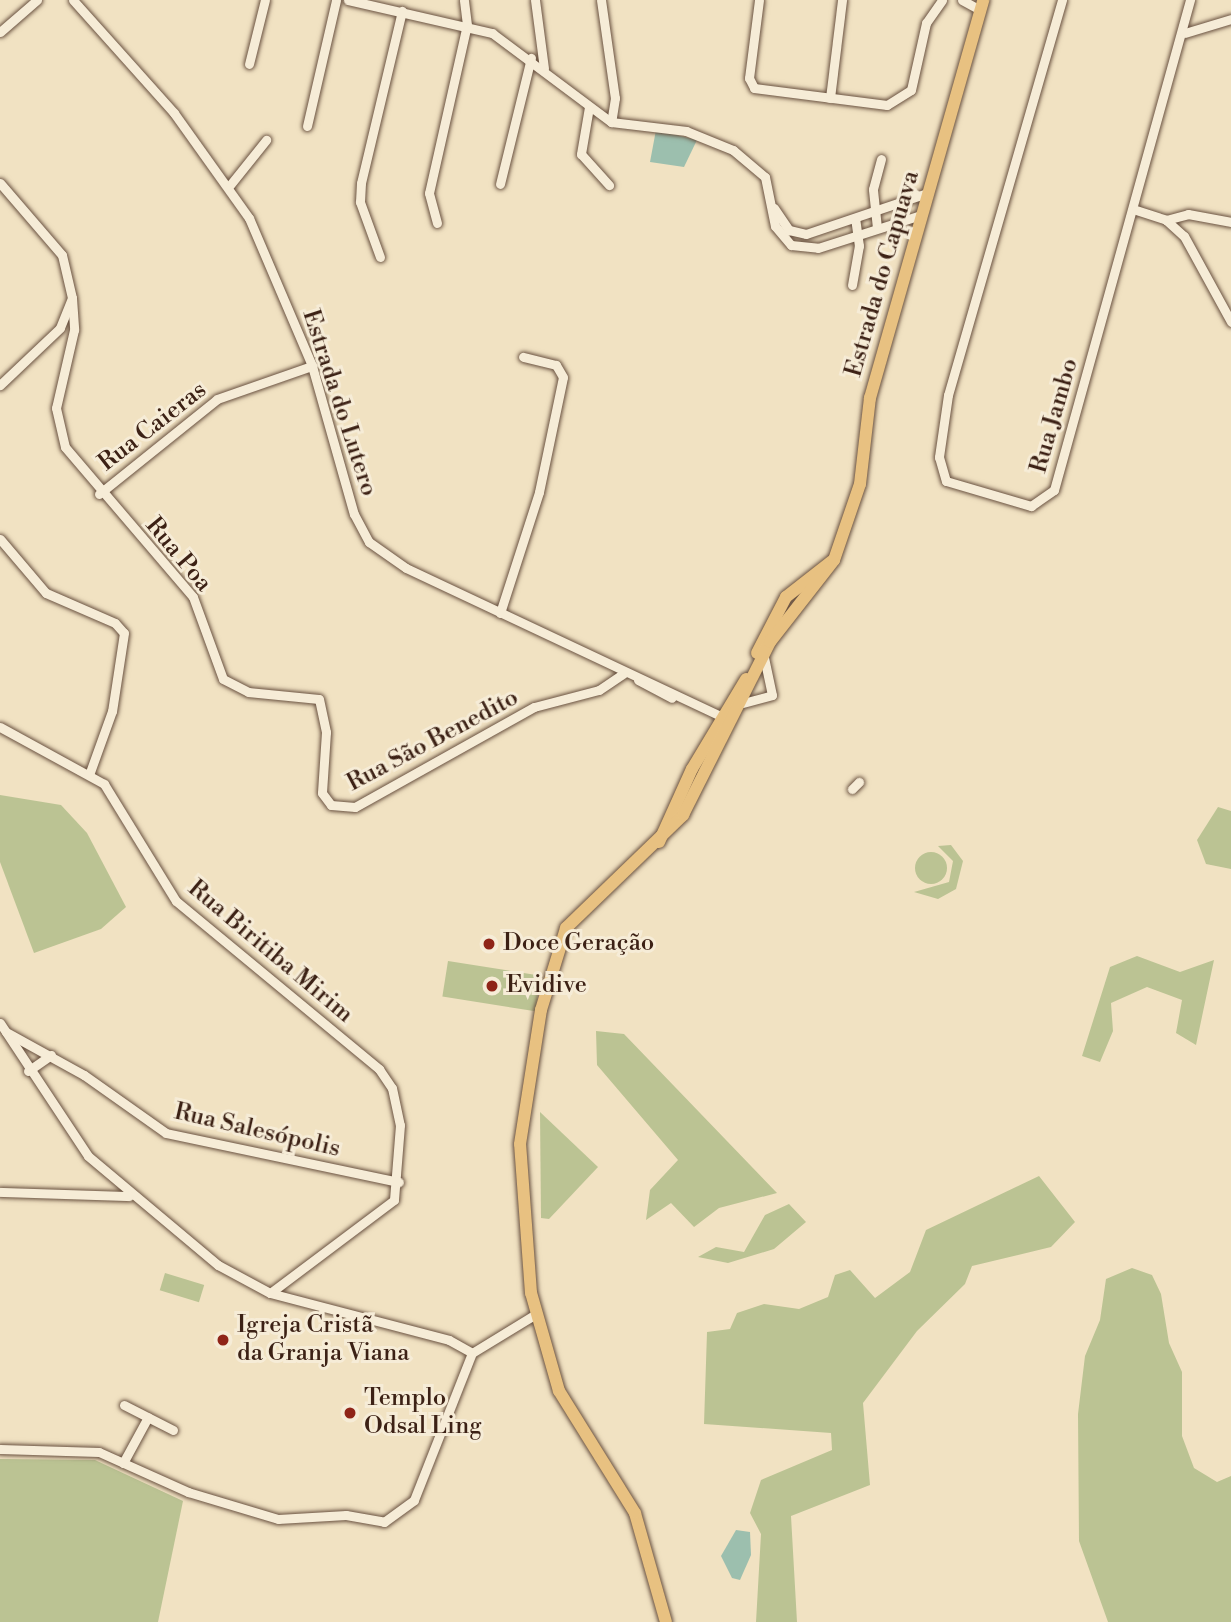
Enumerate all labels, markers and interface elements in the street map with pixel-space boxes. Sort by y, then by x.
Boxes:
street label: Estrada do Capuava [840,168,926,380]
street label: Estrada do Lutero [295,306,383,500]
street label: Rua Jambo [1025,355,1085,477]
street label: Rua Caieras [93,376,213,478]
street label: Rua Poa [139,512,217,598]
street label: Rua São Benedito [342,684,524,798]
street label: Rua Biritiba Mirim [182,875,358,1029]
place label: Doce Geração [503,930,654,958]
marker: Doce Geração [481,936,497,952]
place label: Evidive [506,972,587,1000]
marker: Evidive [484,978,500,994]
street label: Rua Salesópolis [171,1098,343,1164]
place label: Igreja Cristã da Granja Viana [237,1312,409,1368]
marker: Igreja Cristã da Granja Viana [215,1332,231,1348]
place label: Templo Odsal Ling [364,1385,482,1441]
marker: Templo Odsal Ling [342,1405,358,1421]

